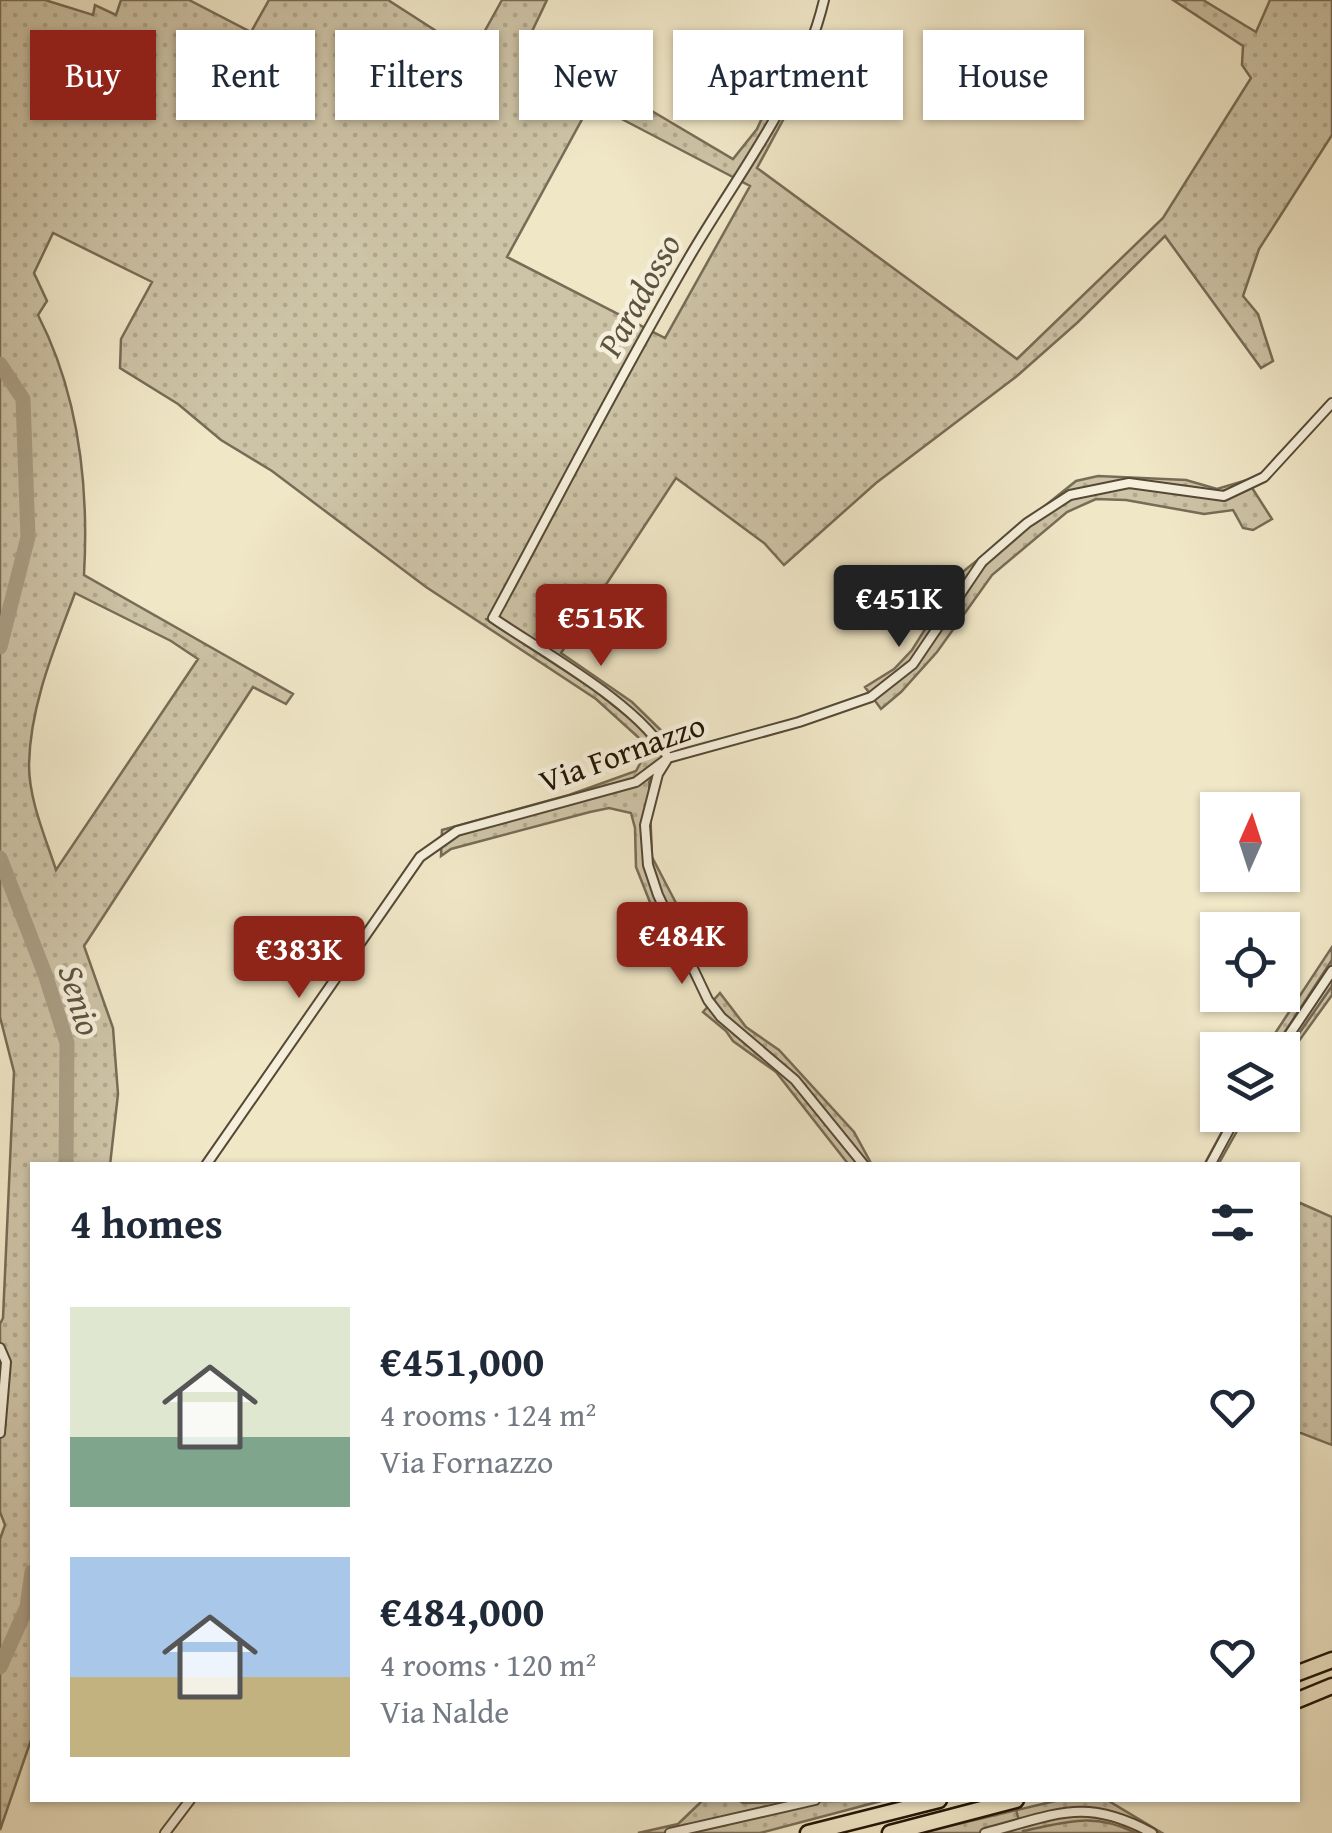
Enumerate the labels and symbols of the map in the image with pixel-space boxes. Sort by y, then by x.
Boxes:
water label: Paradosso [583,224,693,366]
pin: €451K [829,565,969,650]
pin: €515K [531,584,671,669]
street label: Via Fornazzo [532,701,711,804]
north arrow [1200,792,1300,892]
pin: €484K [612,902,752,987]
pin: €383K [229,916,369,1001]
water label: Senio [46,958,115,1042]

